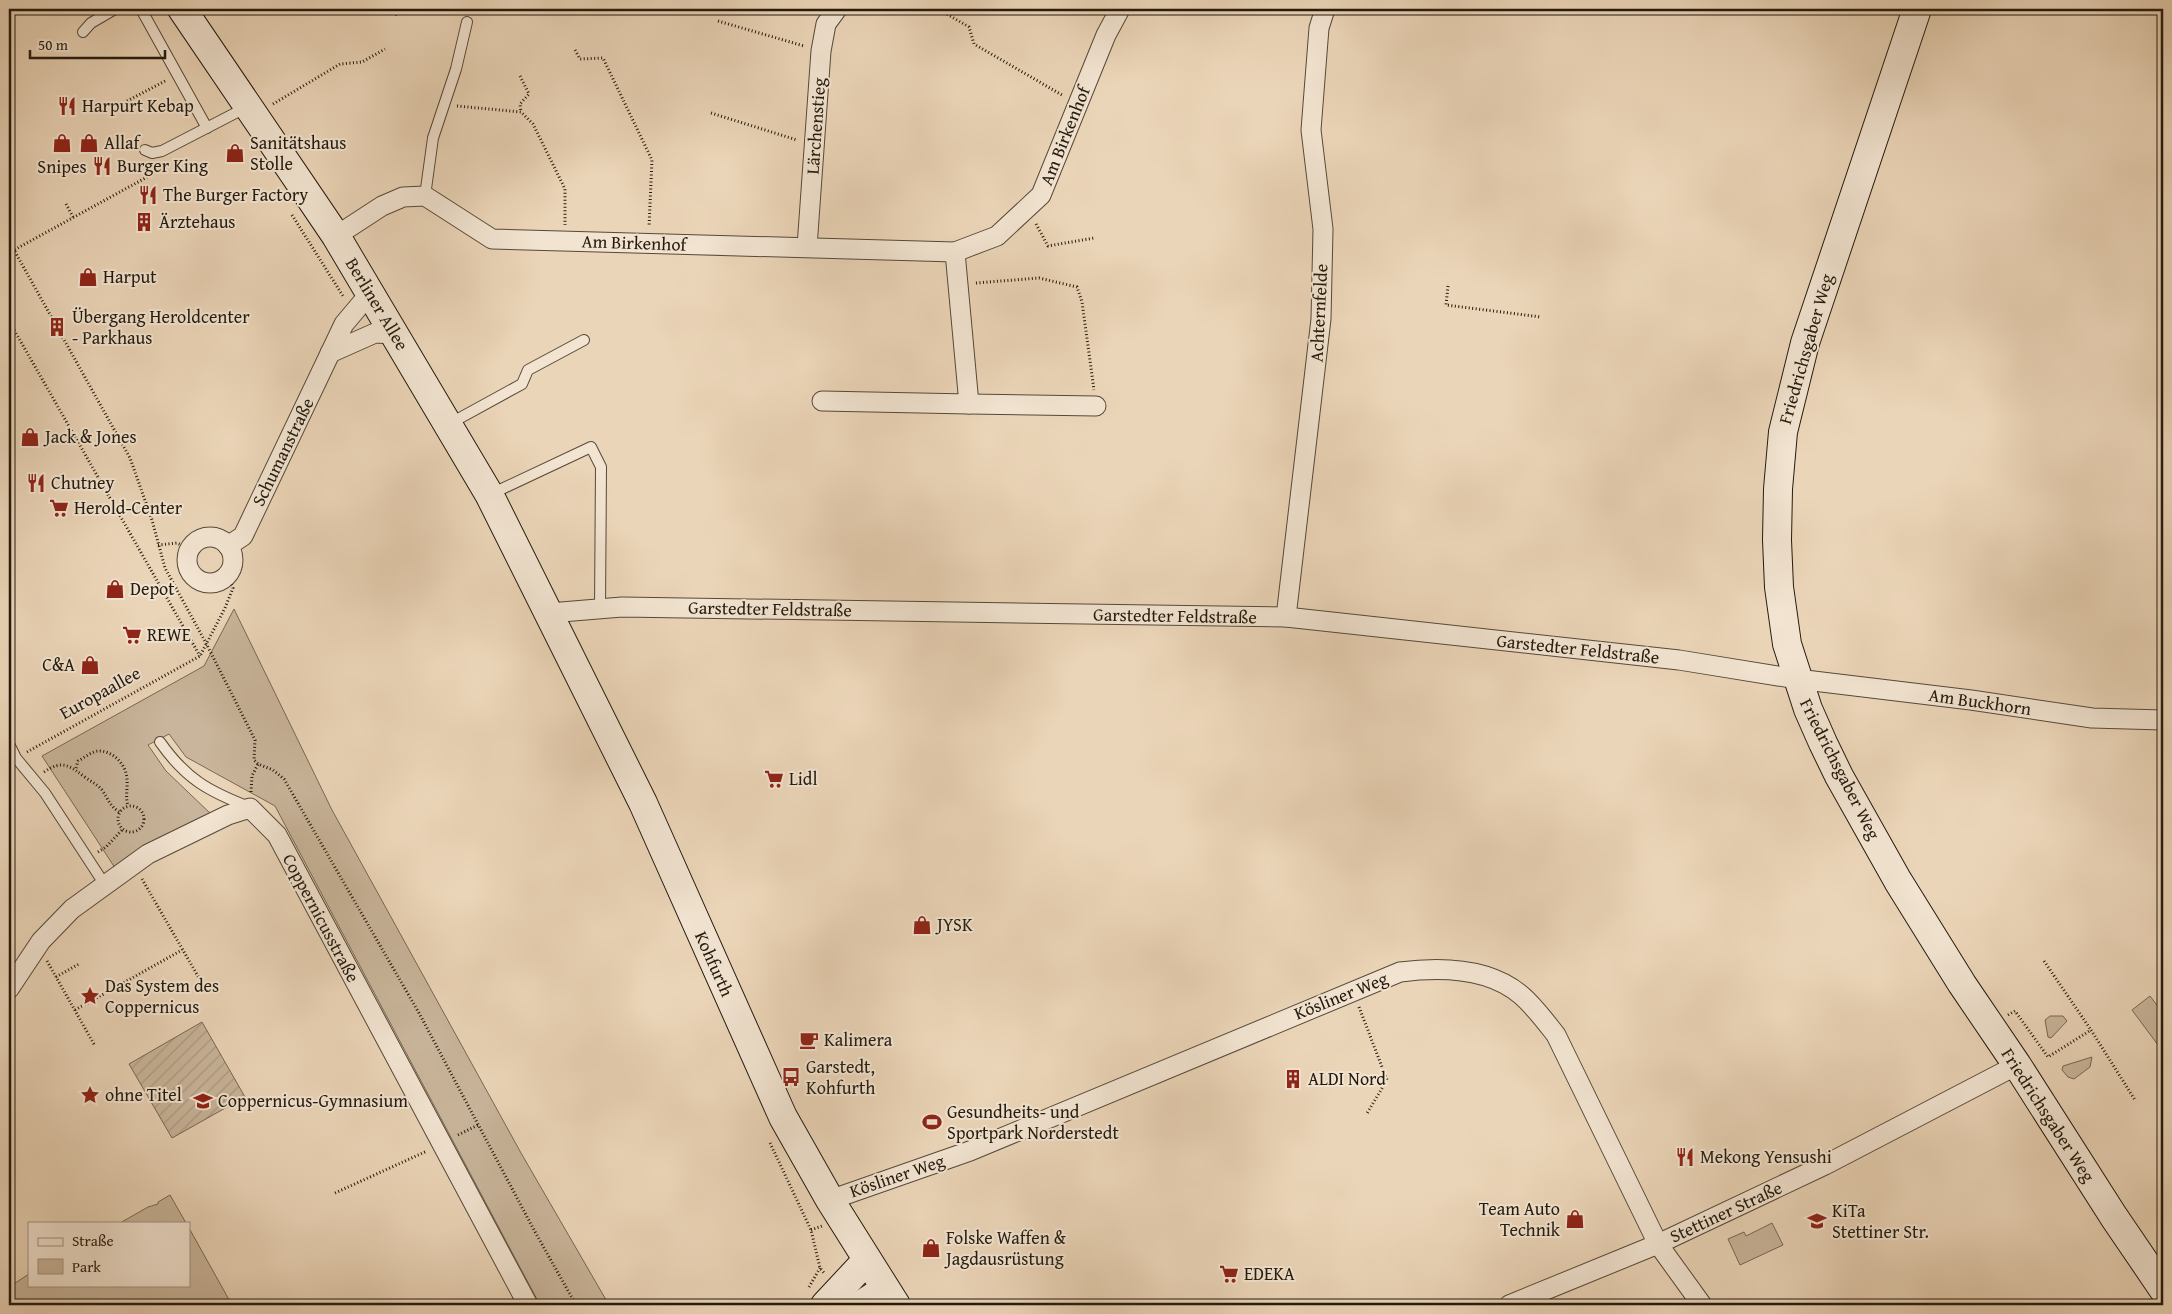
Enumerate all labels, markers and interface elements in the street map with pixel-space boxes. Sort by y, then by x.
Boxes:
scale bar [30,28,165,60]
text: 50 m [38,34,69,55]
street label: Lärchenstieg [799,77,832,175]
street label: Am Birkenhof [1032,80,1097,189]
place label: Harpurt Kebap [82,92,194,119]
restaurant icon: Harpurt Kebap [56,95,78,117]
place label: Allaf [104,129,142,156]
place label: Sanitätshaus Stolle [250,129,346,177]
shop icon: Snipes [51,132,73,154]
shop icon: Allaf [78,132,100,154]
shop icon: Sanitätshaus Stolle [224,142,246,164]
place label: Burger King [117,152,208,179]
place label: Snipes [37,153,87,180]
restaurant icon: Burger King [91,155,113,177]
place label: The Burger Factory [163,181,308,208]
restaurant icon: The Burger Factory [137,184,159,206]
place label: Ärztehaus [159,208,236,235]
building icon: Ärztehaus [133,211,155,233]
street label: Am Birkenhof [581,227,689,258]
street label: Berliner Allee [339,252,416,355]
place label: Harput [103,263,157,290]
street label: Achternfelde [1302,263,1335,363]
shop icon: Harput [77,266,99,288]
street label: Friedrichsgaber Weg [1771,270,1840,427]
place label: Übergang Heroldcenter - Parkhaus [72,303,250,351]
building icon: Übergang Heroldcenter - Parkhaus [46,316,68,338]
street label: Schumanstraße [245,393,321,511]
place label: Jack & Jones [43,423,137,450]
shop icon: Jack & Jones [19,426,41,448]
place label: Chutney [51,469,115,496]
restaurant icon: Chutney [25,472,47,494]
place label: Herold-Center [74,494,183,521]
supermarket icon: Herold-Center [48,497,70,519]
place label: Depot [130,575,175,602]
shop icon: Depot [104,578,126,600]
street label: Garstedter Feldstraße [688,594,852,623]
street label: Garstedter Feldstraße [1093,601,1257,630]
place label: REWE [147,621,191,648]
supermarket icon: REWE [121,624,143,646]
street label: Garstedter Feldstraße [1495,627,1661,670]
place label: C&A [42,651,75,678]
shop icon: C&A [79,654,101,676]
street label: Europaallee [54,659,145,726]
street label: Am Buckhorn [1927,681,2033,722]
street label: Friedrichsgaber Weg [1793,693,1888,844]
place label: Lidl [789,765,818,792]
supermarket icon: Lidl [763,768,785,790]
street label: Coppernicusstraße [276,848,367,987]
place label: JYSK [935,911,973,938]
shop icon: JYSK [911,914,933,936]
street label: Kohfurth [688,927,741,1001]
street label: Kösliner Weg [1290,964,1392,1027]
place label: Das System des Coppernicus [105,972,219,1020]
place icon: Das System des Coppernicus [79,985,101,1007]
place label: Kalimera [824,1026,893,1053]
cafe icon: Kalimera [798,1029,820,1051]
street label: Friedrichsgaber Weg [1995,1042,2102,1187]
place label: Garstedt, Kohfurth [806,1053,875,1101]
place label: ALDI Nord [1308,1065,1386,1092]
bus stop icon: Garstedt, Kohfurth [780,1066,802,1088]
building icon: ALDI Nord [1282,1068,1304,1090]
place label: ohne Titel [105,1081,182,1108]
place icon: ohne Titel [79,1084,101,1106]
place label: Coppernicus-Gymnasium [218,1087,408,1114]
school or university icon: Coppernicus-Gymnasium [192,1090,214,1112]
place label: Gesundheits- und Sportpark Norderstedt [947,1098,1119,1146]
sports icon: Gesundheits- und Sportpark Norderstedt [921,1111,943,1133]
place label: Mekong Yensushi [1700,1143,1832,1170]
restaurant icon: Mekong Yensushi [1674,1146,1696,1168]
street label: Kösliner Weg [846,1147,948,1204]
street label: Stettiner Straße [1665,1174,1786,1249]
place label: Team Auto Technik [1479,1195,1561,1243]
place label: KiTa Stettiner Str. [1832,1197,1929,1245]
shop icon: Team Auto Technik [1564,1208,1586,1230]
school or university icon: KiTa Stettiner Str. [1806,1210,1828,1232]
legend [28,1222,190,1286]
place label: Folske Waffen & Jagdausrüstung [944,1224,1067,1272]
text: Straße [72,1230,114,1251]
shop icon: Folske Waffen & Jagdausrüstung [920,1237,942,1259]
text: Park [72,1256,101,1277]
place label: EDEKA [1244,1260,1295,1287]
supermarket icon: EDEKA [1218,1263,1240,1285]

